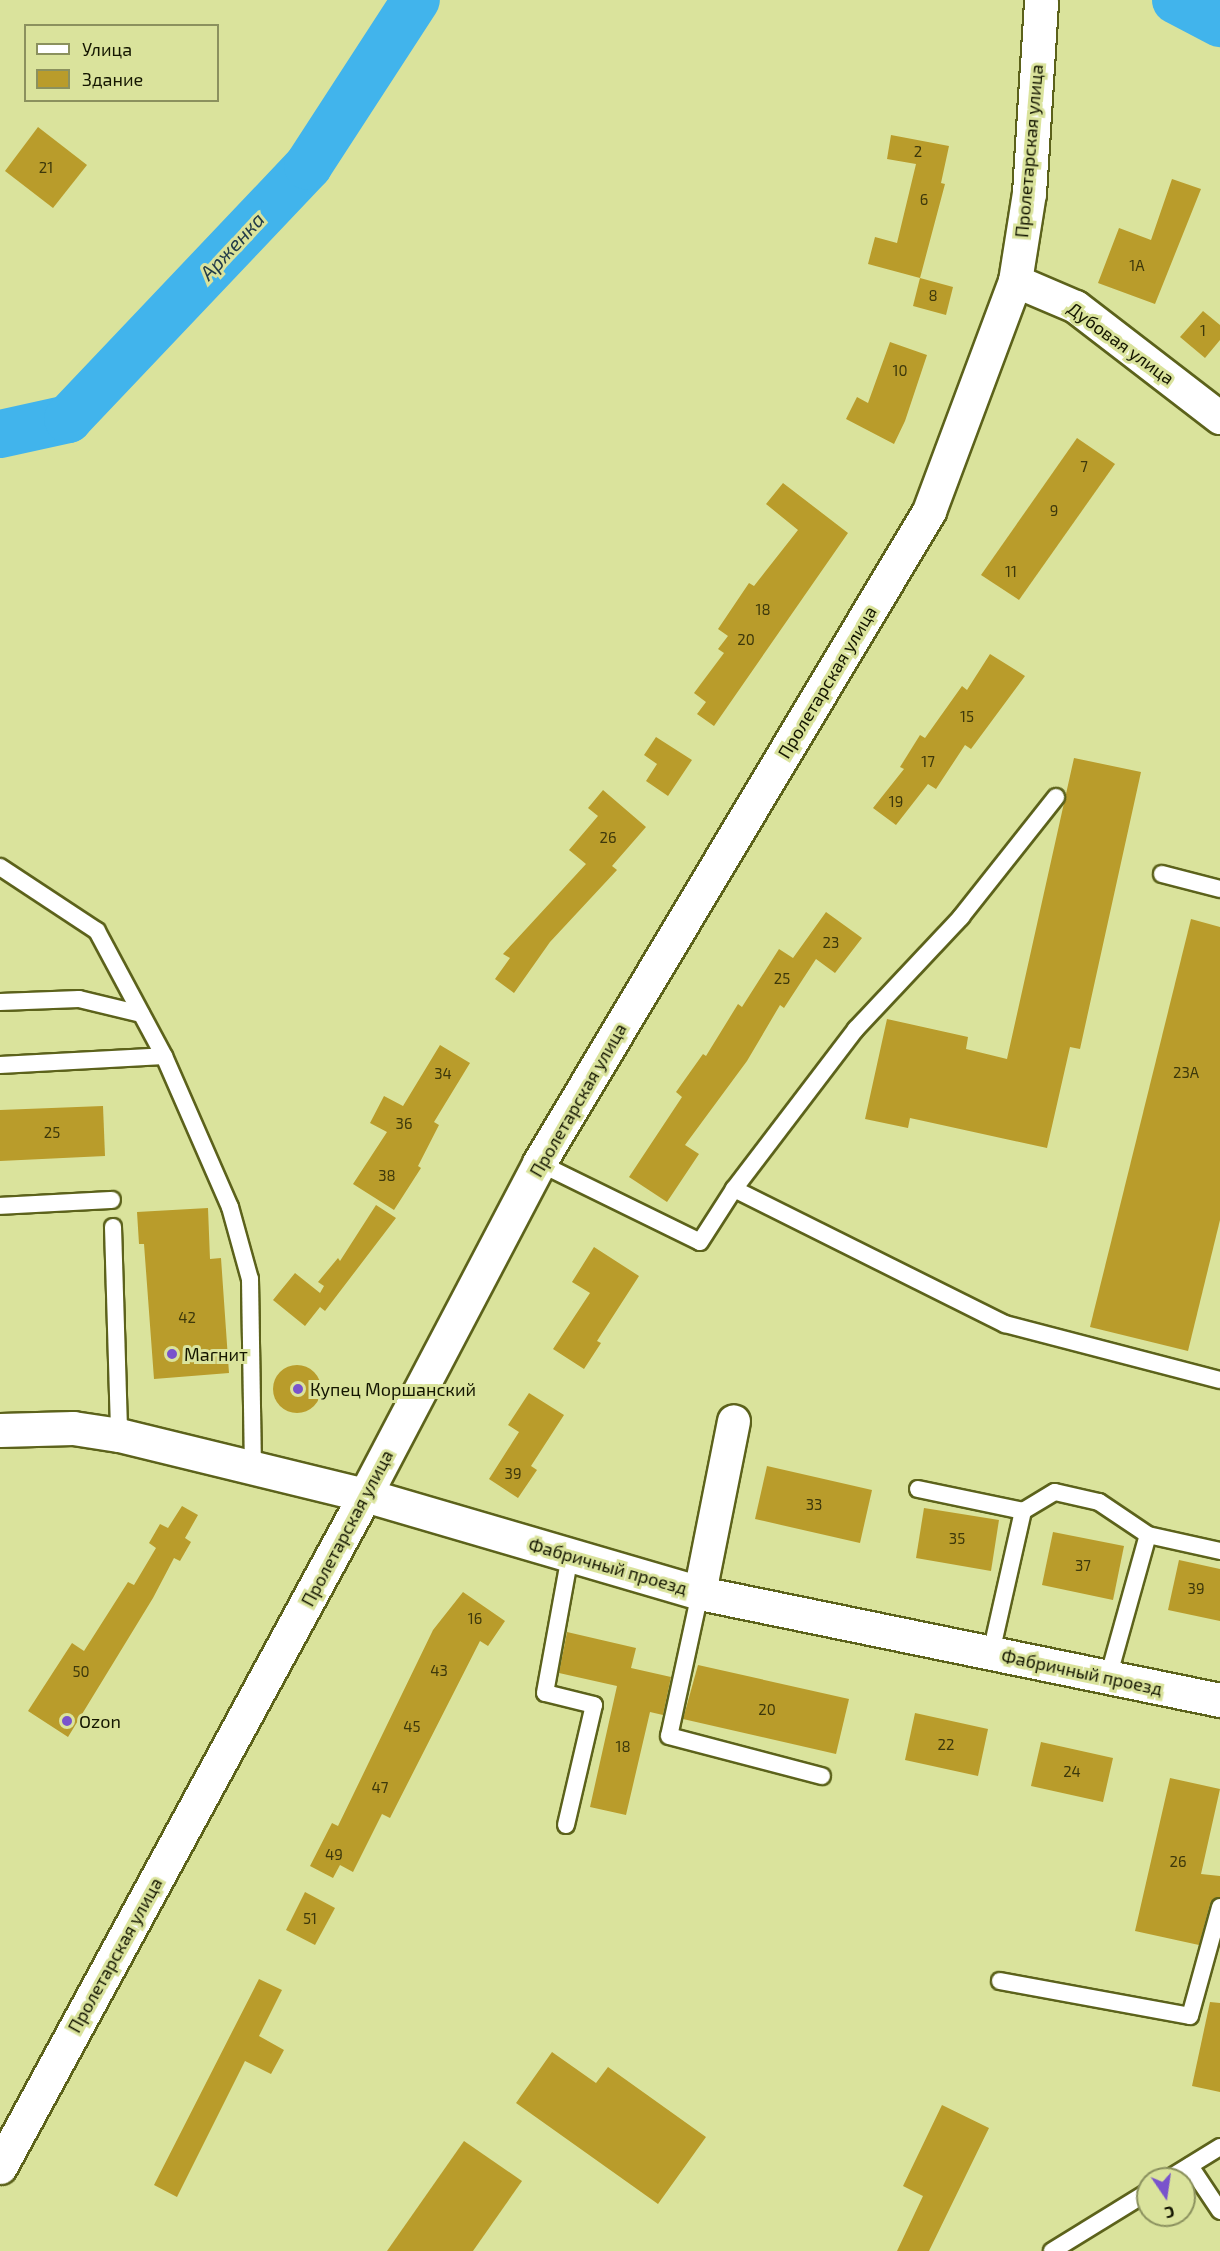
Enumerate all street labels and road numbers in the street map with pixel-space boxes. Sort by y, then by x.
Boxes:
street label: Пролетарская улица [1011,63,1047,239]
street label: Дубовая улица [1063,297,1179,389]
street label: Пролетарская улица [773,602,881,762]
street label: Пролетарская улица [525,1019,631,1181]
street label: Пролетарская улица [297,1446,397,1610]
street label: Фабричный проезд [526,1533,690,1599]
street label: Фабричный проезд [1000,1644,1164,1700]
street label: Пролетарская улица [63,1874,167,2036]

